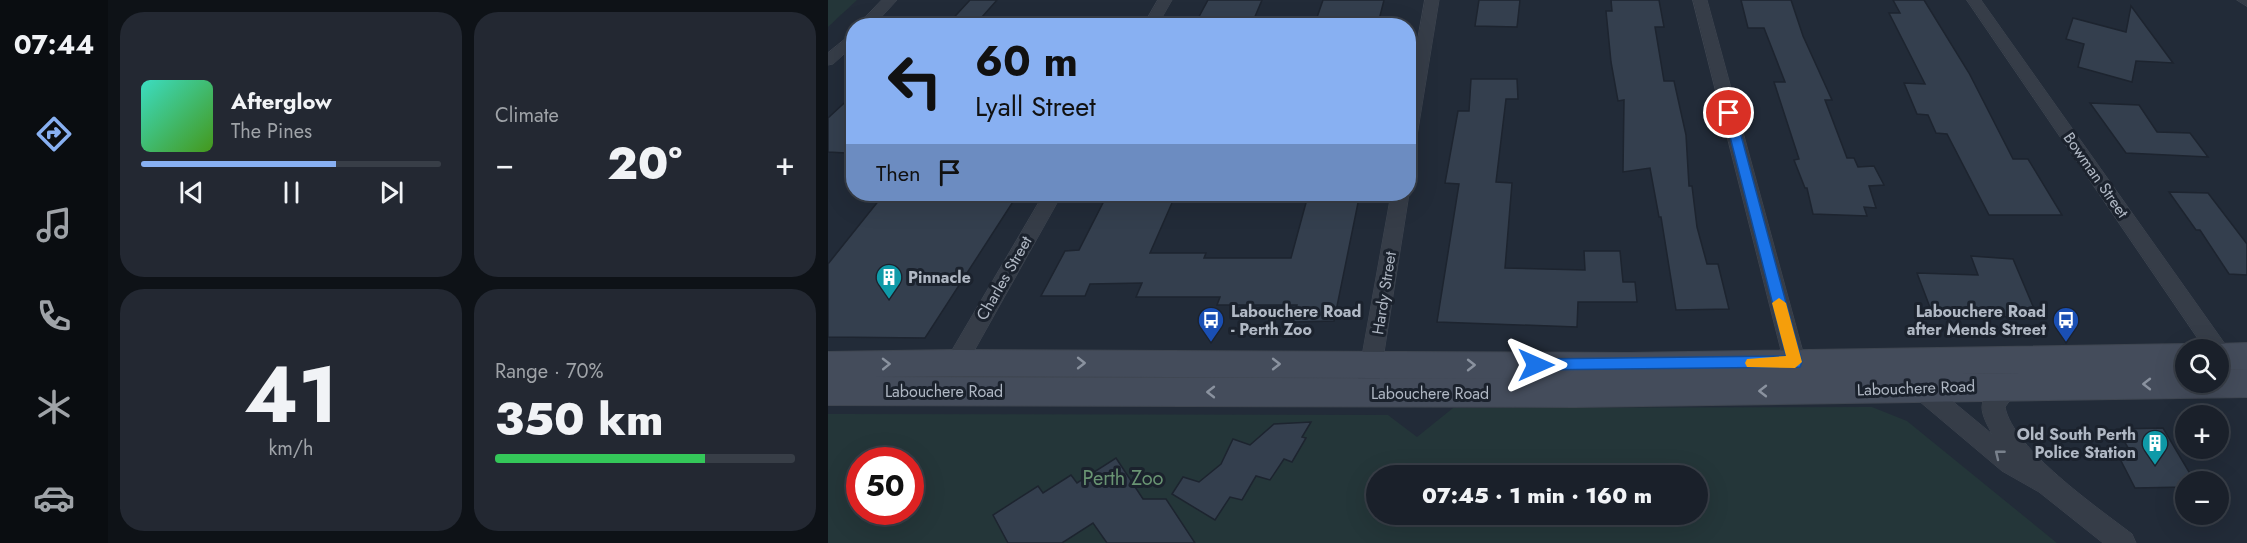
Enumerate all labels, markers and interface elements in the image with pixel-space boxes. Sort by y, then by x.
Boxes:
text: 07:44 [14,25,94,64]
text: 60 m [975,31,1078,92]
icon: left [876,42,954,120]
text: Afterglow [231,85,332,117]
text: Lyall Street [975,87,1096,126]
pin [1703,87,1754,138]
icon: arrive [1712,96,1745,129]
text: Climate [495,101,559,130]
icon: directions [33,113,75,155]
text: The Pines [231,117,312,146]
street label: Bowman Street [2058,128,2134,223]
text: 20° [607,131,682,196]
text: − [495,140,514,187]
text: + [775,140,795,187]
icon: arrive [933,156,966,189]
text: Then [876,157,921,189]
icon: previous [175,176,208,209]
icon: pause [275,176,308,209]
icon: next [375,176,408,209]
icon: music [33,204,75,246]
street label: Charles Street [971,231,1038,324]
street label: Hardy Street [1366,250,1402,336]
building icon: Pinnacle [874,262,904,300]
place label: Pinnacle [908,266,971,289]
icon: phone [33,295,75,337]
place label: Labouchere Road - Perth Zoo [1231,300,1361,341]
place label: Labouchere Road after Mends Street [1907,300,2047,341]
bus stop icon: Labouchere Road - Perth Zoo [1196,305,1226,343]
bus stop icon: Labouchere Road after Mends Street [2051,305,2081,343]
position arrow [1504,333,1568,397]
text: 41 [244,339,338,451]
map controls [2175,339,2229,525]
button: search [2175,339,2229,393]
text: Range · 70% [495,357,604,386]
one-way arrow [1077,357,1086,370]
one-way arrow [882,358,891,370]
one-way arrow [1272,358,1281,370]
one-way arrow [1467,359,1476,371]
street label: Labouchere Road [1857,374,1975,402]
one-way arrow [2142,378,2151,390]
street label: Labouchere Road [885,380,1003,403]
street label: Labouchere Road [1371,382,1489,405]
one-way arrow [1758,385,1767,398]
icon: climate [33,386,75,428]
one-way arrow [1206,386,1215,398]
text: 350 km [495,387,663,452]
button: + [2175,405,2229,459]
place label: Old South Perth Police Station [2017,423,2136,464]
building icon: Old South Perth Police Station [2140,428,2170,466]
text: km/h [268,434,314,463]
speed limit sign: 50 [846,447,924,525]
one-way arrow [1994,450,2005,461]
park label: Perth Zoo [1083,464,1164,493]
button: − [2175,471,2229,525]
icon: car [33,477,75,519]
text: 07:45 · 1 min · 160 m [1422,479,1652,511]

